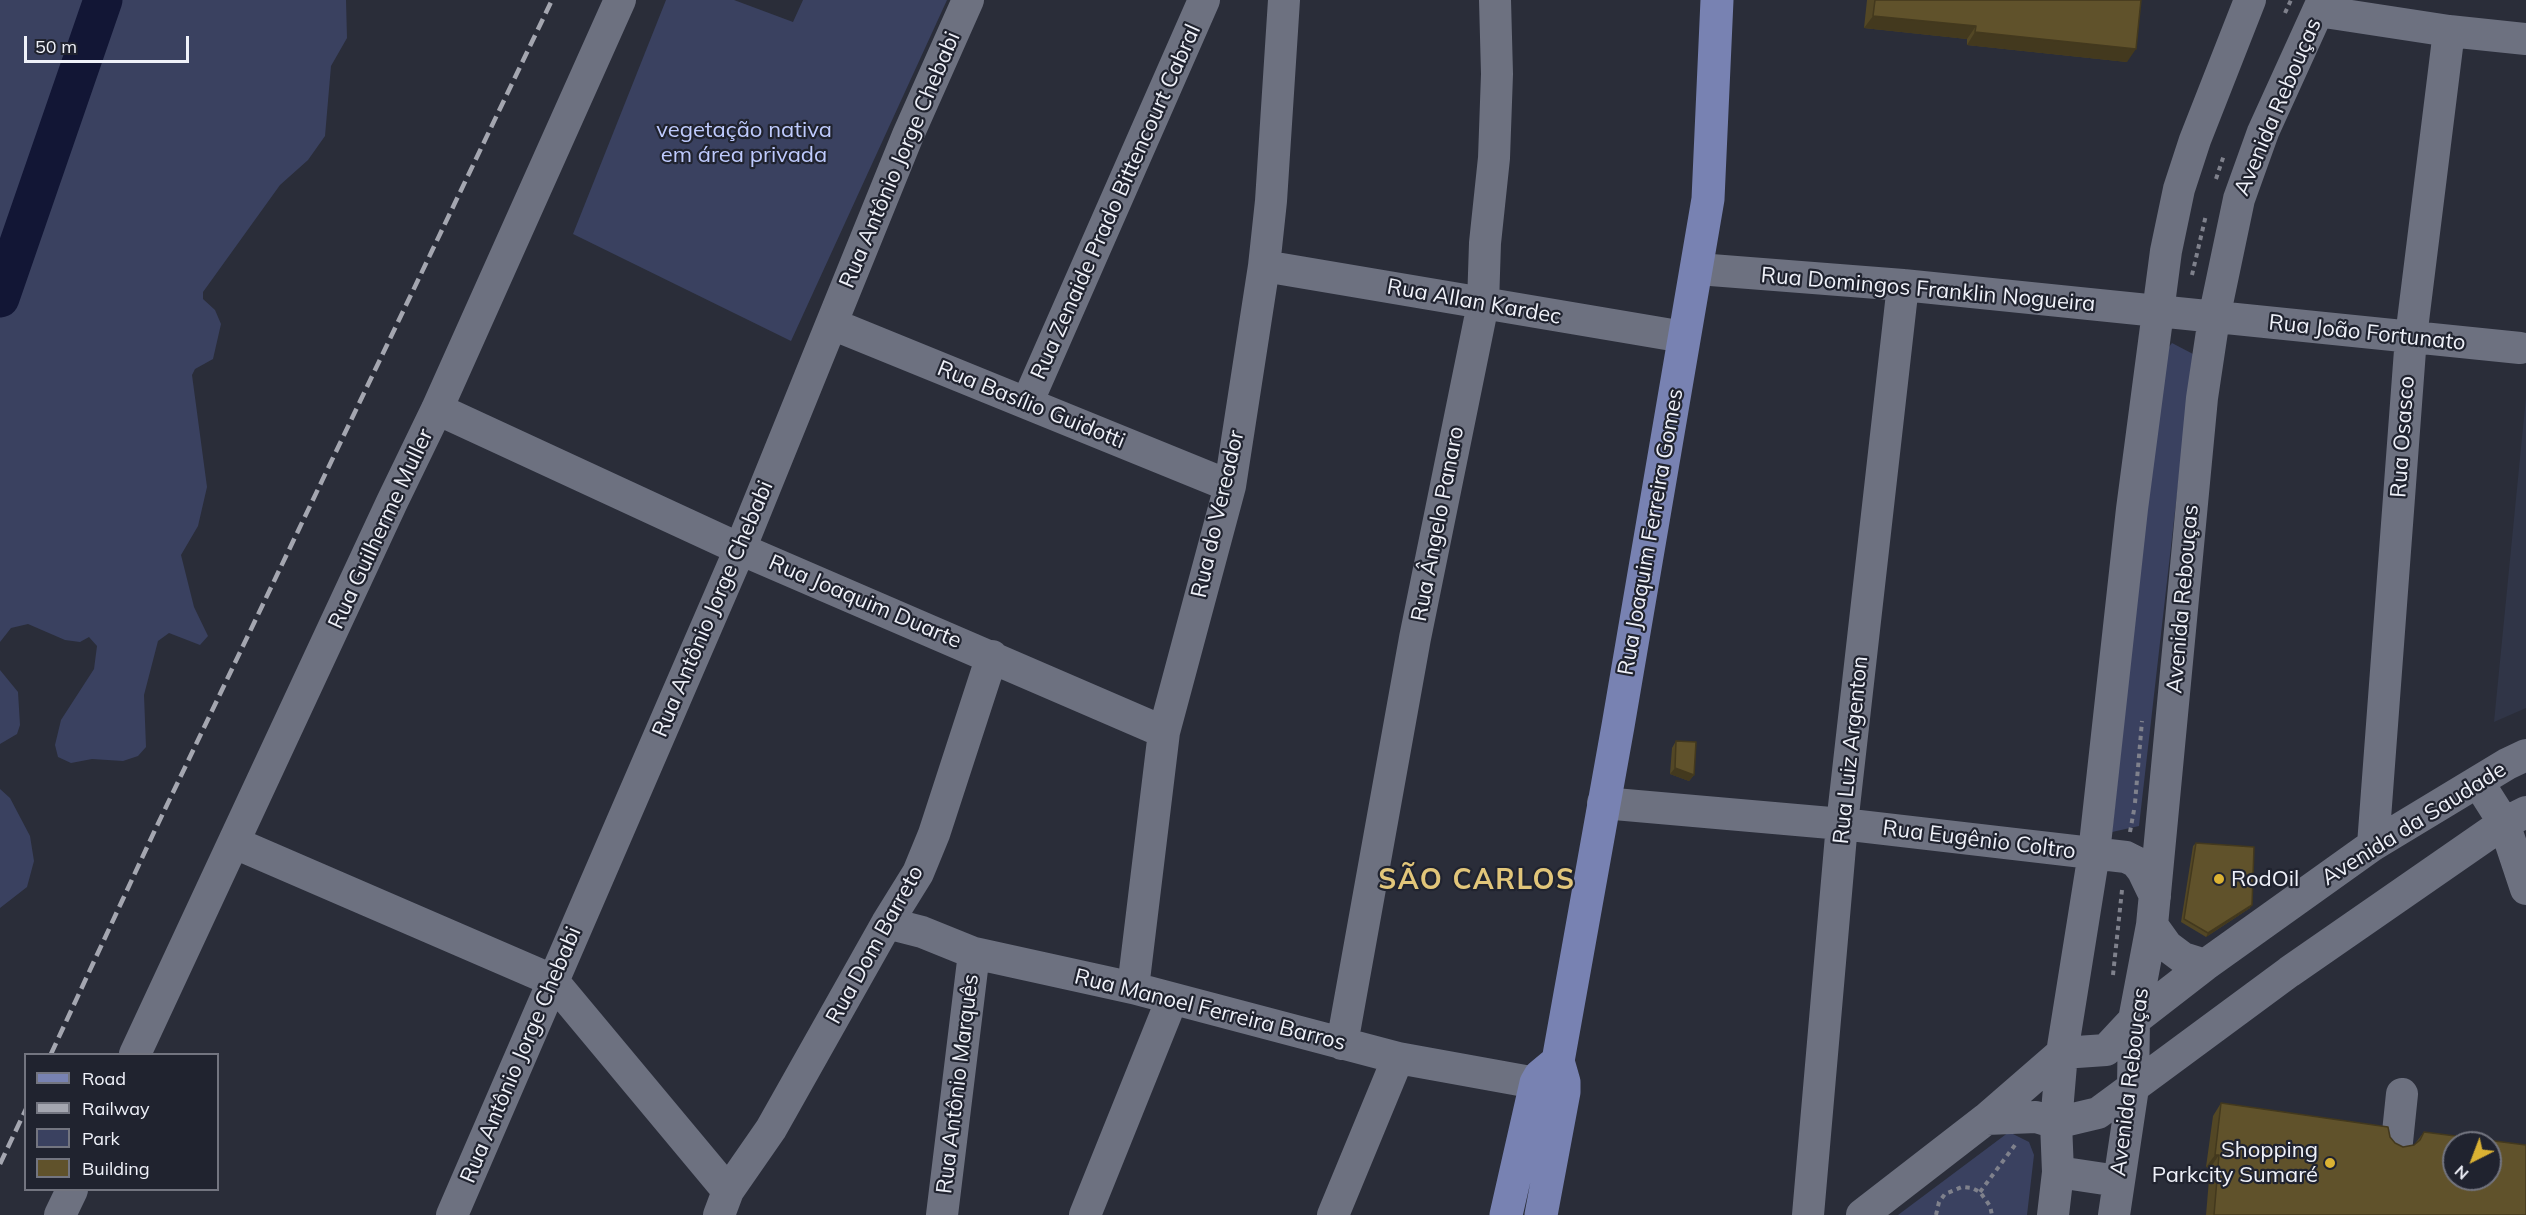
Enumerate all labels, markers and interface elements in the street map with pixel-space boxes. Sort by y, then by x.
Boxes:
street label: Avenida Rebouças [2229,15,2327,199]
street label: Rua Zenaide Prado Bittencourt Cabral [1025,20,1207,384]
scale bar [27,24,192,62]
street label: Rua Antônio Jorge Chebabi [834,28,966,292]
text: 50 m [35,35,77,58]
park label: vegetação nativa em área privada [656,117,832,168]
street label: Rua Domingos Franklin Nogueira [1760,262,2096,318]
street label: Rua Allan Kardec [1385,274,1563,330]
street label: Rua João Fortunato [2267,310,2467,356]
street label: Rua Basílio Guidotti [933,355,1129,455]
street label: Rua Osasco [2386,375,2420,499]
street label: Rua Joaquim Ferreira Gomes [1613,387,1689,677]
street label: Rua Ângelo Panaro [1406,424,1470,624]
street label: Rua Guilherme Muller [323,425,439,633]
street label: Rua do Vereador [1186,428,1250,600]
street label: Rua Antônio Jorge Chebabi [647,477,779,741]
street label: Avenida Rebouças [2162,503,2204,695]
street label: Rua Joaquim Duarte [765,550,965,654]
street label: Rua Luiz Argenton [1828,655,1874,845]
street label: Avenida da Saudade [2317,756,2511,892]
street label: Rua Eugênio Coltro [1881,815,2077,865]
street label: Rua Dom Barreto [821,861,929,1029]
district label: SÃO CARLOS [1378,864,1576,898]
place label: RodOil [2231,866,2299,892]
marker: RodOil [2212,872,2226,886]
street label: Rua Antônio Jorge Chebabi [455,923,587,1187]
street label: Rua Manoel Ferreira Barros [1072,963,1348,1057]
street label: Rua Antônio Marquês [931,973,985,1195]
street label: Avenida Rebouças [2105,986,2155,1178]
legend [24,1053,219,1191]
text: Road [82,1067,126,1090]
text: Railway [82,1097,150,1120]
text: Park [82,1127,120,1150]
north arrow [2442,1131,2502,1191]
place label: Shopping Parkcity Sumaré [2152,1137,2318,1188]
marker: Shopping Parkcity Sumaré [2323,1156,2337,1170]
text: Building [82,1157,150,1180]
text: N [2450,1161,2472,1184]

